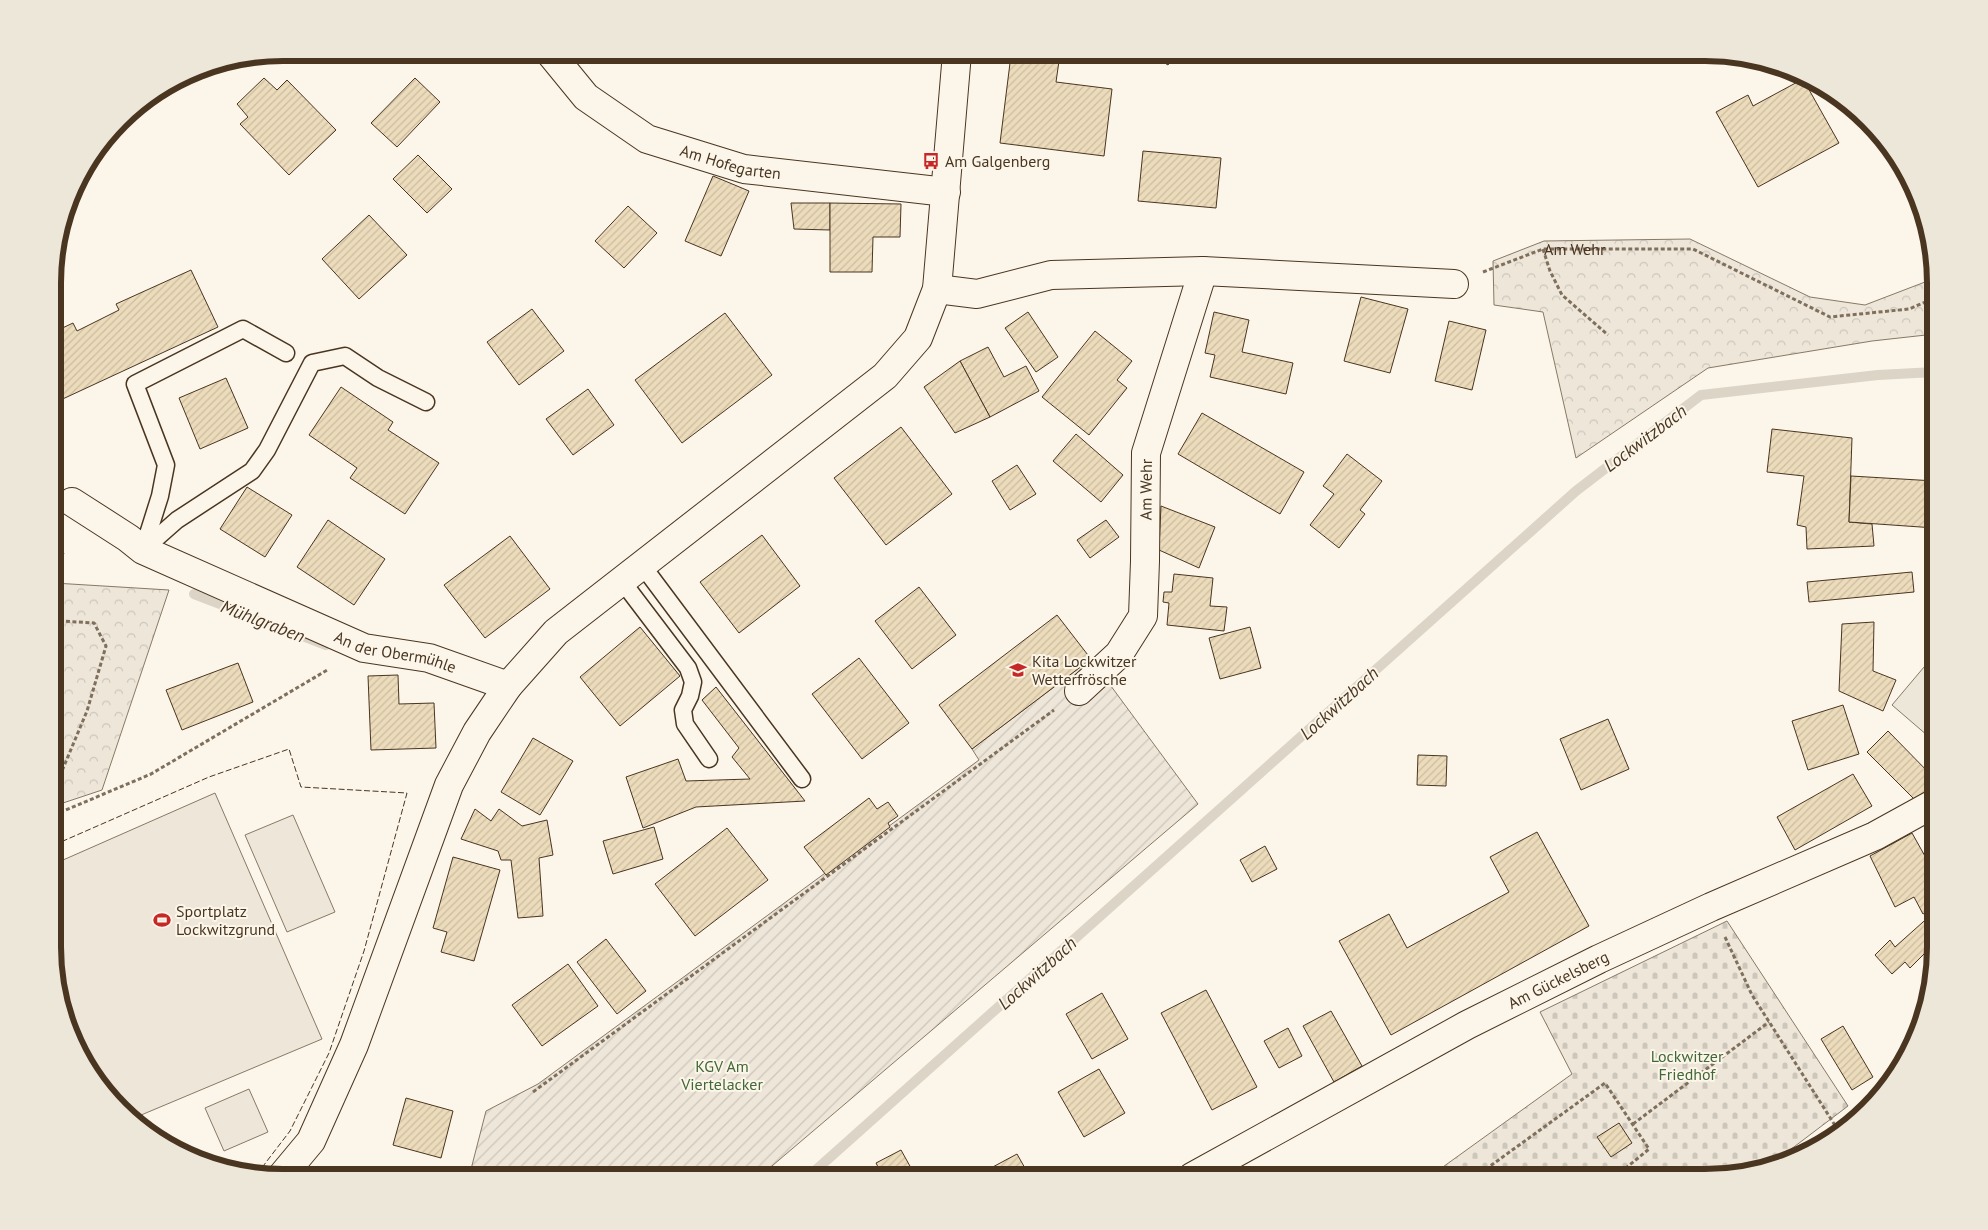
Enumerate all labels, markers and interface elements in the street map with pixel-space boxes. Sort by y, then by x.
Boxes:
street label: Am Hofegarten [678,140,782,183]
bus stop icon: Am Galgenberg [921,151,941,171]
place label: Am Galgenberg [945,151,1050,171]
street label: Am Wehr [1544,239,1606,259]
water label: Lockwitzbach [1599,399,1691,477]
street label: Am Wehr [1135,458,1156,520]
water label: Mühlgraben [218,594,308,648]
street label: An der Obermühle [331,626,459,677]
place label: Kita Lockwitzer Wetterfrösche [1032,651,1137,689]
school or university icon: Kita Lockwitzer Wetterfrösche [1008,660,1028,680]
water label: Lockwitzbach [1295,662,1383,744]
place label: Sportplatz Lockwitzgrund [176,901,275,939]
sports icon: Sportplatz Lockwitzgrund [152,910,172,930]
water label: Lockwitzbach [993,932,1081,1014]
street label: Am Gückelsberg [1504,946,1612,1013]
park label: Lockwitzer Friedhof [1651,1046,1724,1084]
park label: KGV Am Viertelacker [680,1056,763,1094]

